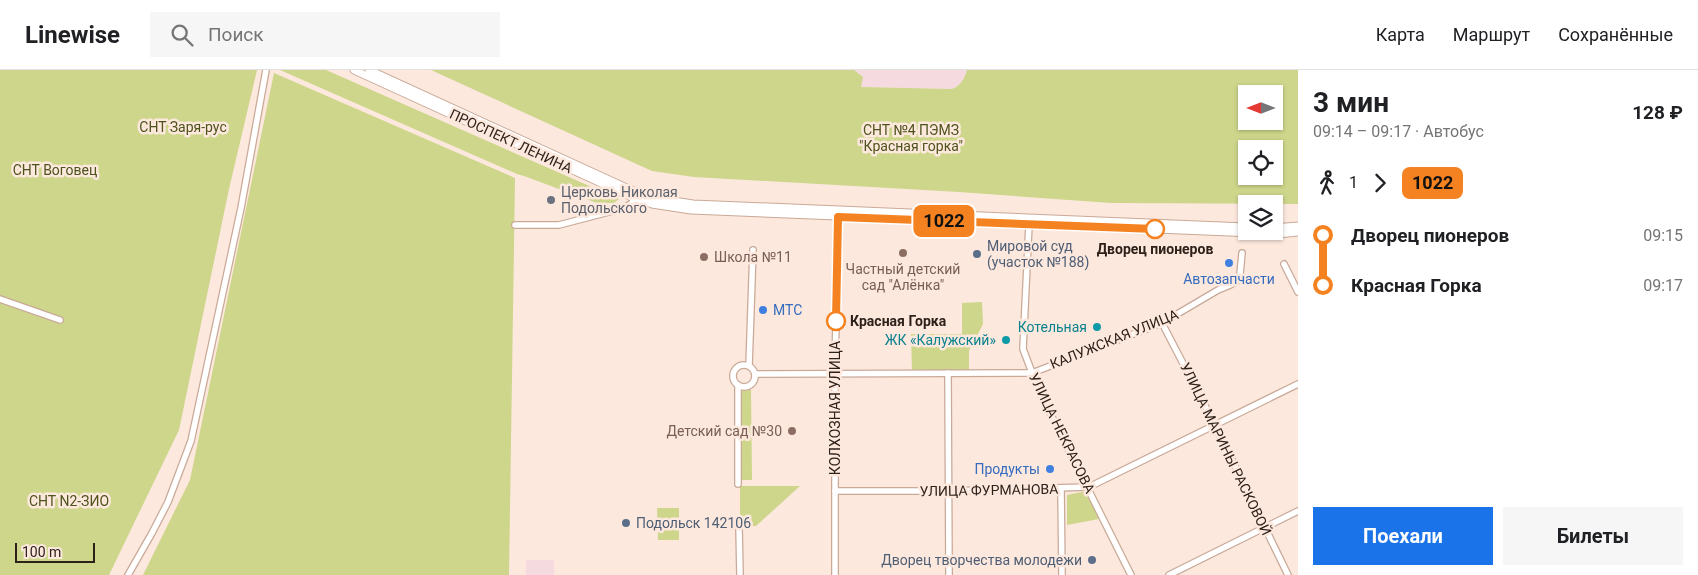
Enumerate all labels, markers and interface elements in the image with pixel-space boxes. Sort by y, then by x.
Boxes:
search box [150,12,500,57]
text: Linewise [25,21,120,49]
icon: search [168,21,196,49]
text: Поиск [208,23,264,46]
text: Карта [1376,24,1425,45]
text: Маршрут [1453,24,1530,45]
text: Сохранённые [1558,24,1673,45]
north arrow [1238,85,1282,130]
map controls [1238,85,1283,240]
text: 3 мин [1313,86,1389,119]
text: 128 ₽ [1632,101,1683,124]
street label: ПРОСПЕКТ ЛЕНИНА [447,106,575,176]
park label: СНТ Заря-рус [139,119,227,135]
park label: СНТ №4 ПЭМЗ "Красная горка" [859,122,963,154]
text: 09:14 – 09:17 · Автобус [1313,122,1484,141]
button: locate [1238,140,1283,185]
park label: СНТ Воговец [13,162,97,178]
icon: walk [1313,169,1341,197]
icon: forward [1366,169,1394,197]
text: 1022 [1412,172,1453,193]
text: 1 [1349,173,1358,192]
place label: Церковь Николая Подольского [561,184,678,216]
marker: Церковь Николая Подольского [545,194,557,206]
button: layers [1238,195,1283,240]
line badge: 1022 [909,205,979,237]
text: 1022 [923,210,965,231]
marker: Дворец пионеров [1145,219,1165,239]
text: Дворец пионеров [1351,224,1509,247]
text: 09:15 [1643,226,1683,245]
place label: Мировой суд (участок №188) [987,238,1089,271]
place label: Дворец пионеров [1097,241,1213,257]
marker: Частный детский сад "Алёнка" [897,247,909,259]
marker: Мировой суд (участок №188) [971,248,983,260]
place label: Школа №11 [714,249,792,265]
marker: Школа №11 [698,251,710,263]
marker: Автозапчасти [1223,257,1235,269]
place label: Частный детский сад "Алёнка" [846,261,960,293]
place label: Автозапчасти [1183,271,1275,287]
text: Красная Горка [1351,274,1482,297]
text: 09:17 [1643,276,1683,295]
place label: МТС [773,302,802,318]
marker: МТС [757,304,769,316]
street label: КАЛУЖСКАЯ УЛИЦА [1048,306,1180,372]
marker: Красная Горка [826,311,846,331]
place label: Красная Горка [850,313,947,329]
place label: Котельная [1018,319,1087,335]
marker: Котельная [1091,321,1103,333]
place label: ЖК «Калужский» [885,332,996,348]
marker: ЖК «Калужский» [1000,334,1012,346]
street label: КОЛХОЗНАЯ УЛИЦА [827,341,843,475]
street label: УЛИЦА МАРИНЫ РАСКОВОЙ [1177,360,1275,538]
street label: УЛИЦА НЕКРАСОВА [1026,370,1098,496]
place label: Детский сад №30 [666,423,782,439]
marker: Детский сад №30 [786,425,798,437]
place label: Продукты [974,461,1040,477]
marker: Продукты [1044,463,1056,475]
street label: УЛИЦА ФУРМАНОВА [920,481,1058,499]
park label: СНТ N2-ЗИО [29,493,109,509]
button: Поехали [1313,507,1493,565]
button: Билеты [1503,507,1683,565]
place label: Подольск 142106 [636,515,751,531]
marker: Подольск 142106 [620,517,632,529]
scale bar [15,540,95,563]
text: 100 m [22,544,61,560]
place label: Дворец творчества молодежи [881,552,1082,568]
marker: Дворец творчества молодежи [1086,554,1098,566]

